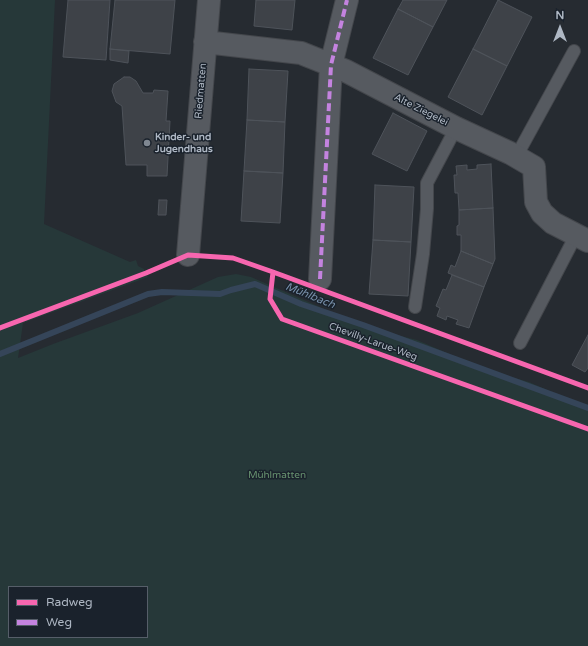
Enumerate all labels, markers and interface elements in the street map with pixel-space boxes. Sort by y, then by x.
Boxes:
north arrow [540,8,580,48]
text: N [556,9,564,22]
street label: Riedmatten [193,63,209,119]
street label: Alte Ziegelei [392,91,450,129]
place label: Kinder- und Jugendhaus [155,131,213,154]
marker: Kinder- und Jugendhaus [142,138,152,148]
water label: Mühlbach [283,280,337,312]
street label: Chevilly-Larue-Weg [327,320,419,364]
park label: Mühlmatten [248,469,306,481]
legend [8,586,148,638]
text: Radweg [46,595,93,609]
text: Weg [46,615,72,629]

